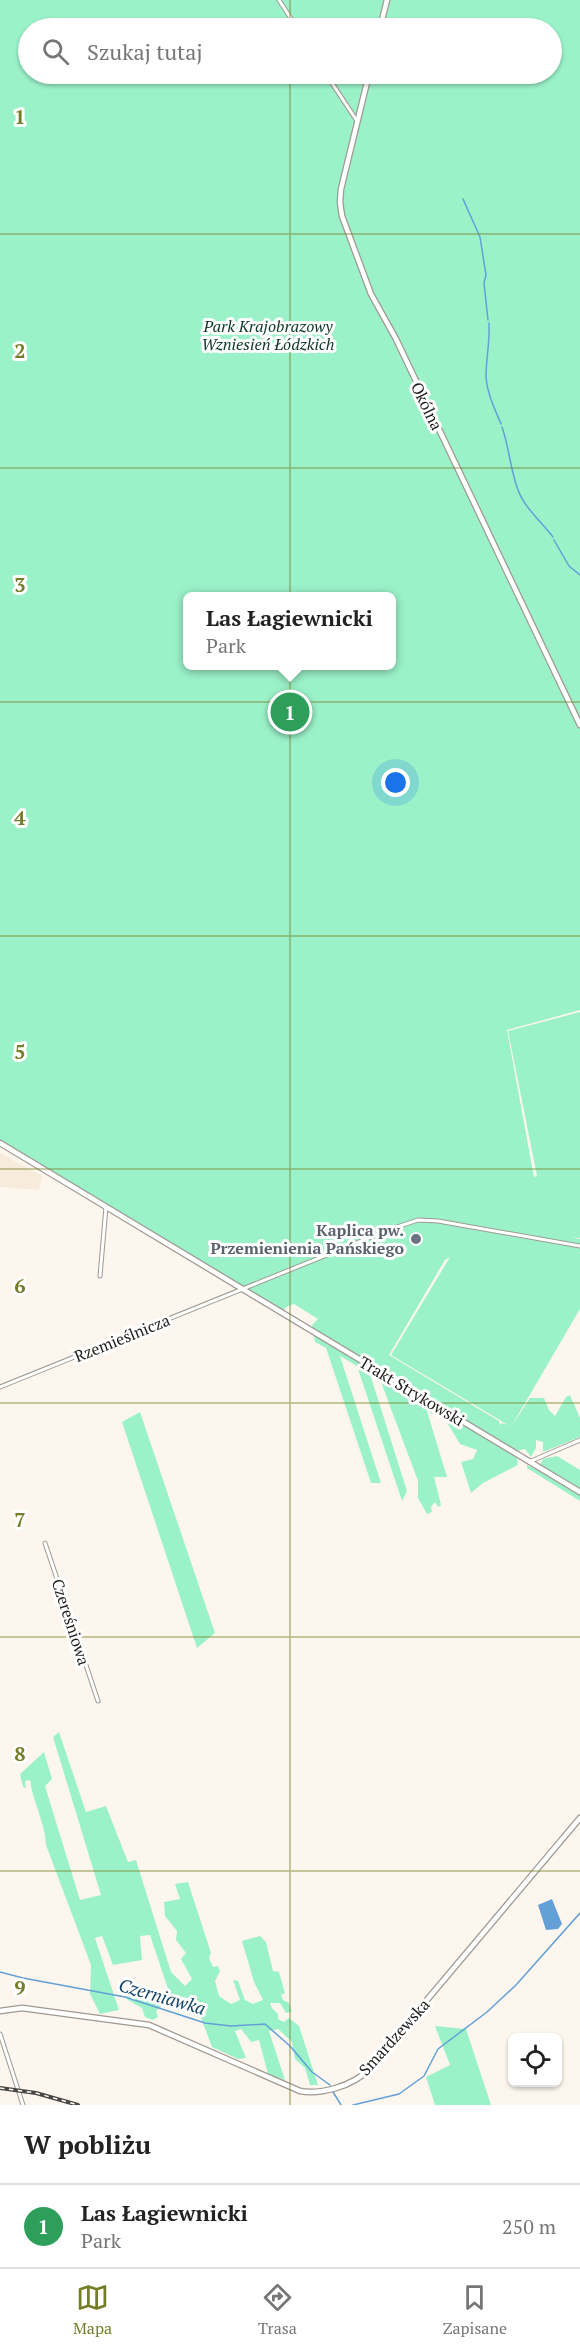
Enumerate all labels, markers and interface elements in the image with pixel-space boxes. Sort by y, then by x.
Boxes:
search box [18,18,562,84]
icon: search [39,35,72,68]
text: Szukaj tutaj [87,37,203,66]
text: 1 [14,103,26,130]
park label: Park Krajobrazowy Wzniesień Łódzkich [202,315,334,355]
text: 2 [14,337,26,364]
street label: Okólna [406,378,448,434]
text: 3 [14,571,26,598]
popup [183,592,396,670]
text: Las Łagiewnicki [206,603,373,632]
text: Park [206,632,246,659]
pin: 1 [270,690,310,734]
your location [381,768,410,797]
text: 4 [14,804,26,831]
text: 5 [14,1038,26,1065]
place label: Kaplica pw. Przemienienia Pańskiego [210,1219,404,1259]
marker: Kaplica pw. Przemienienia Pańskiego [409,1232,423,1246]
text: 6 [14,1272,26,1299]
street label: Rzemieślnicza [71,1309,173,1367]
street label: Trakt Strykowski [355,1351,469,1431]
text: 7 [14,1506,26,1533]
street label: Czereśniowa [47,1576,95,1668]
text: 8 [14,1740,26,1767]
water label: Czerniawka [116,1972,209,2020]
text: 9 [14,1974,26,2001]
street label: Smardzewska [354,1994,434,2080]
map controls [508,2033,562,2087]
button: locate [508,2033,562,2087]
text: W pobliżu [24,2127,151,2161]
text: Las Łagiewnicki [81,2198,248,2227]
text: 1 [38,2213,49,2240]
text: 250 m [502,2213,556,2240]
text: Park [81,2227,121,2254]
tab: Mapa [73,2281,112,2339]
tab: Trasa [258,2281,297,2339]
tab: Zapisane [443,2281,507,2339]

